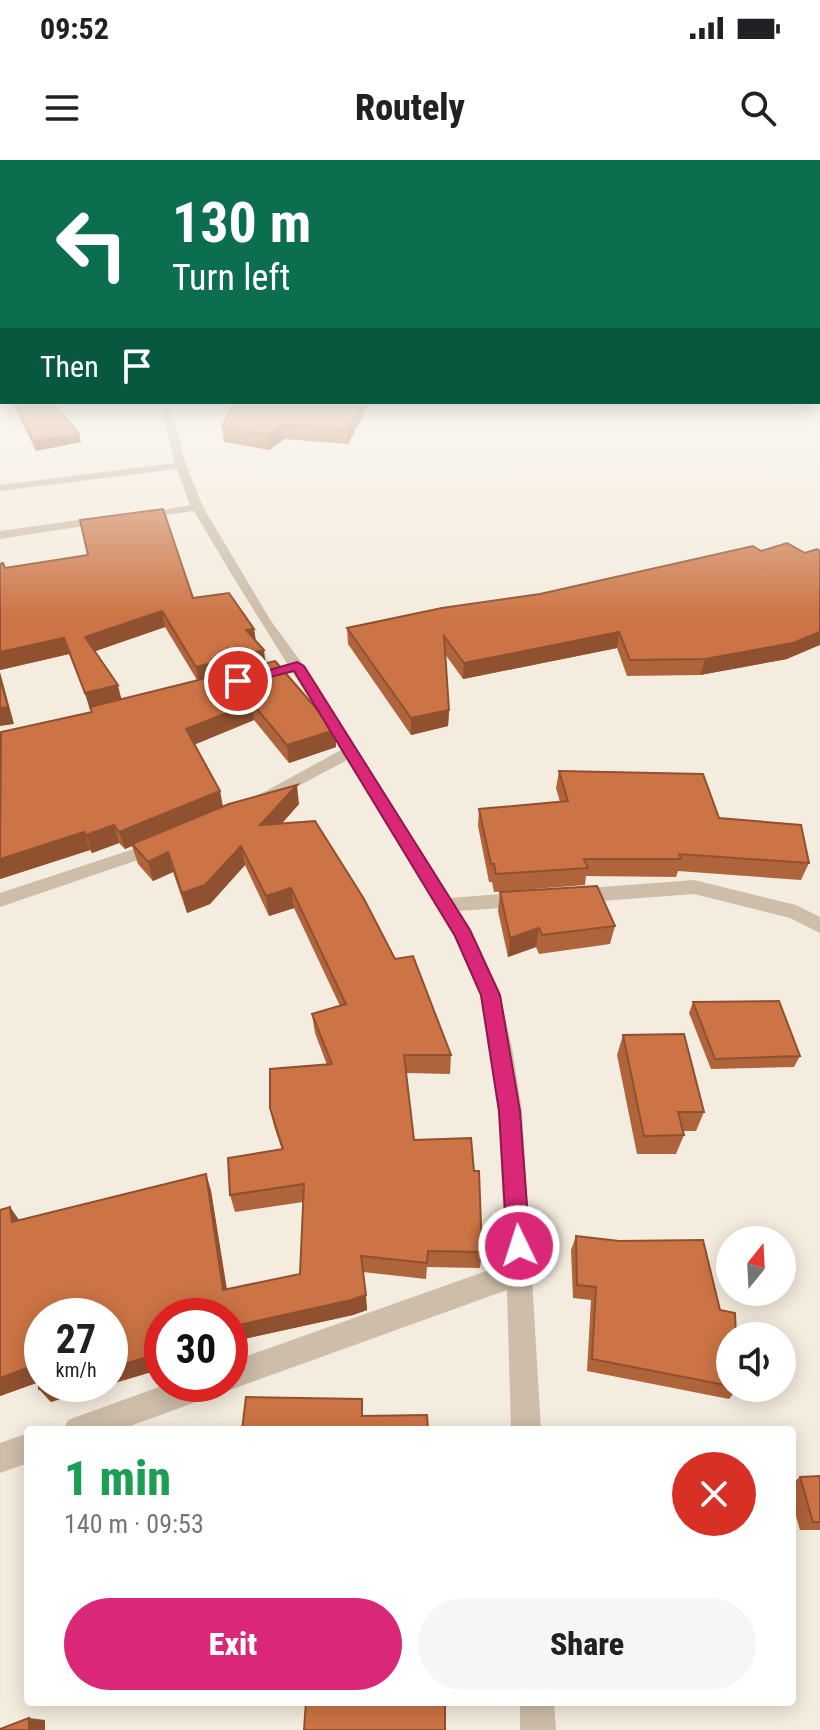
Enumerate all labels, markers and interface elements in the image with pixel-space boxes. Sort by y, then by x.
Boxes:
text: 09:52 [40,11,109,46]
icon: menu [40,86,84,130]
icon: search [736,86,780,130]
text: Routely [355,87,465,129]
text: 130 m [172,190,311,256]
icon: left [40,192,144,296]
text: Turn left [172,257,290,299]
icon: arrive [115,344,159,388]
text: Then [40,349,99,384]
pin [204,647,272,715]
icon: arrive [216,659,260,703]
position arrow [477,1204,561,1288]
north arrow [716,1226,796,1306]
map controls [716,1226,796,1402]
speed limit sign: 30 [144,1298,248,1402]
text: 27 [56,1316,96,1363]
button: sound [716,1322,796,1402]
text: km/h [55,1358,97,1382]
text: 1 min [64,1450,171,1507]
button: close [672,1452,756,1536]
text: 140 m · 09:53 [64,1509,204,1539]
button: Exit [64,1598,402,1690]
button: Share [418,1598,756,1690]

